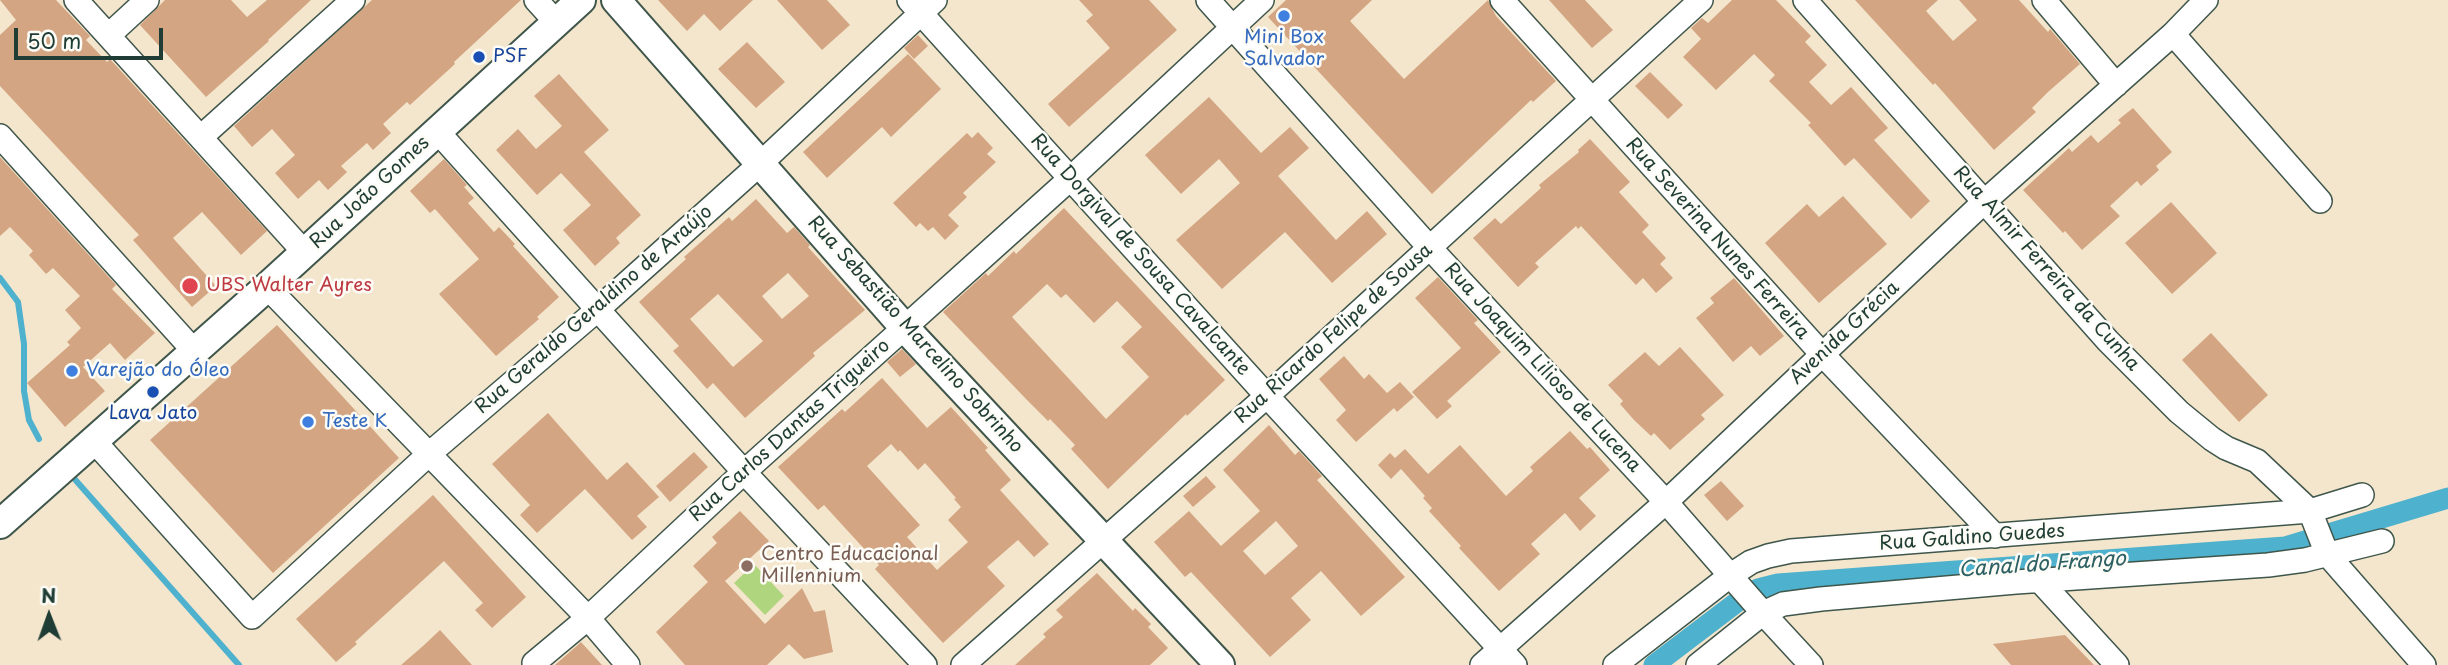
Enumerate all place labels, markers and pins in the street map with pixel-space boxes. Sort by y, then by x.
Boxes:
marker: Mini Box Salvador [1276,8,1292,24]
place label: Mini Box Salvador [1244,27,1324,71]
place label: PSF [493,46,528,68]
marker: PSF [471,49,487,65]
place label: UBS Walter Ayres [206,275,372,297]
marker: UBS Walter Ayres [180,276,200,296]
place label: Varejão do Óleo [86,360,230,382]
marker: Varejão do Óleo [64,363,80,379]
marker: Lava Jato [145,384,161,400]
place label: Lava Jato [109,403,197,425]
place label: Teste K [322,411,388,433]
marker: Teste K [300,414,316,430]
place label: Centro Educacional Millennium [761,544,939,588]
marker: Centro Educacional Millennium [739,558,755,574]

